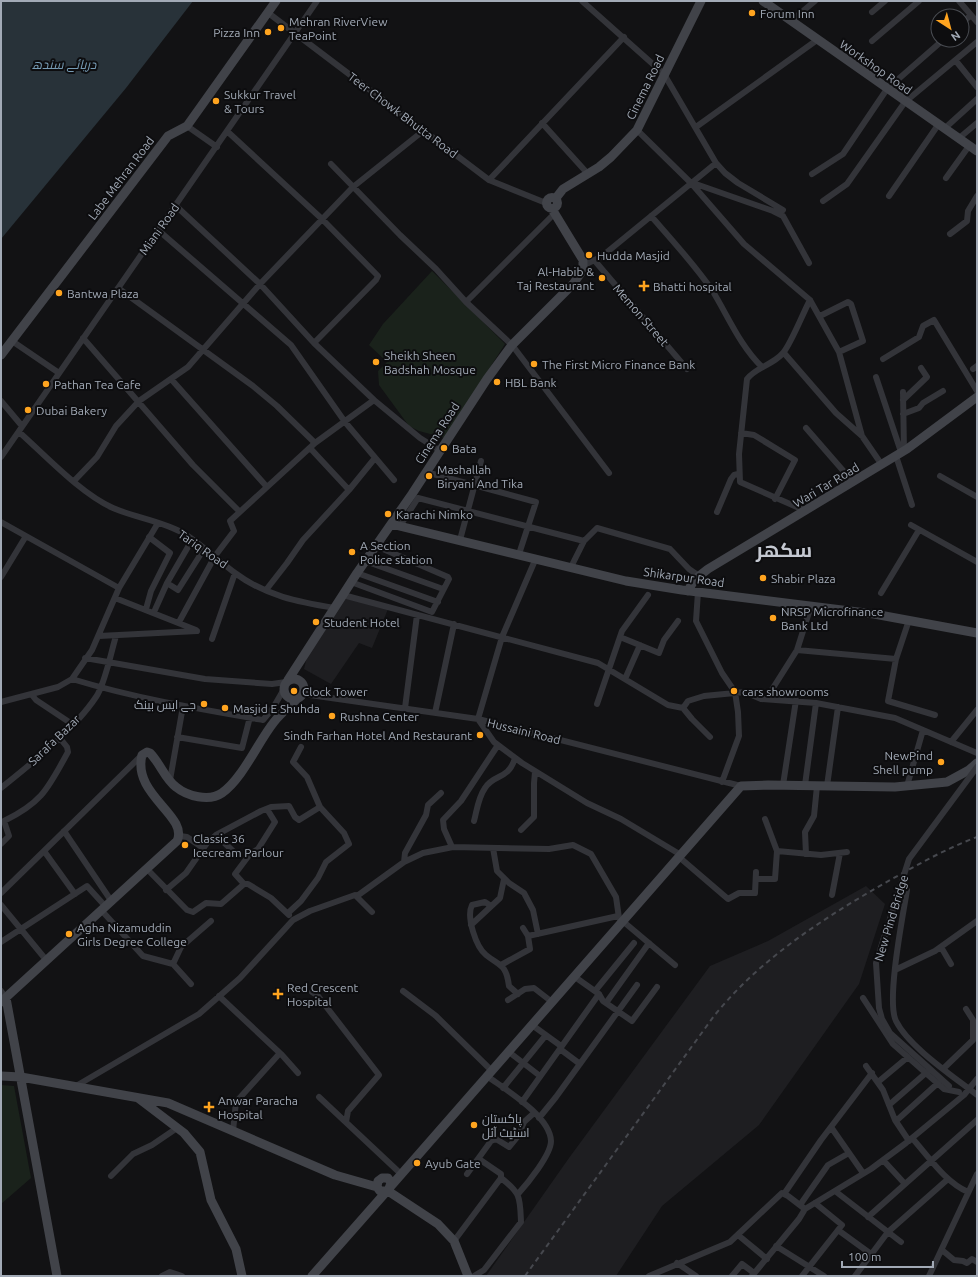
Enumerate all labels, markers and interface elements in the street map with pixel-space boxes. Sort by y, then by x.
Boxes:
place label: Forum Inn [760,7,815,20]
marker: Forum Inn [747,8,757,18]
north arrow [930,8,970,48]
place label: Mehran RiverView TeaPoint [289,15,388,42]
marker: Mehran RiverView TeaPoint [276,23,286,33]
place label: Pizza Inn [213,26,260,39]
marker: Pizza Inn [263,27,273,37]
text: N [949,29,963,43]
street label: Workshop Road [837,37,915,97]
street label: Cinema Road [624,52,666,122]
water label: دریائے سندھ [32,57,97,72]
street label: Teer Chowk Bhutta Road [346,70,460,160]
place label: Sukkur Travel & Tours [224,88,296,115]
marker: Sukkur Travel & Tours [211,96,221,106]
street label: Labe Mehran Road [86,134,156,222]
street label: Miani Road [137,201,181,257]
place label: Hudda Masjid [597,249,670,262]
marker: Hudda Masjid [584,250,594,260]
place label: Al-Habib & Taj Restaurant [517,265,594,292]
marker: Al-Habib & Taj Restaurant [597,273,607,283]
marker: Bhatti hospital [638,280,650,292]
place label: Bhatti hospital [653,280,732,293]
street label: Memon Street [611,281,672,349]
place label: Bantwa Plaza [67,287,139,300]
marker: Bantwa Plaza [54,288,64,298]
place label: Sheikh Sheen Badshah Mosque [384,349,476,376]
marker: Sheikh Sheen Badshah Mosque [371,357,381,367]
place label: The First Micro Finance Bank [542,358,695,371]
marker: The First Micro Finance Bank [529,359,539,369]
place label: HBL Bank [505,376,557,389]
marker: HBL Bank [492,377,502,387]
place label: Pathan Tea Cafe [54,378,141,391]
marker: Pathan Tea Cafe [41,379,51,389]
street label: Cinema Road [412,400,462,466]
place label: Dubai Bakery [36,404,107,417]
marker: Dubai Bakery [23,405,33,415]
place label: Bata [452,442,477,455]
marker: Bata [439,443,449,453]
street label: Wari Tar Road [791,460,861,510]
place label: Mashallah Biryani And Tika [437,463,523,490]
marker: Mashallah Biryani And Tika [424,471,434,481]
place label: Karachi Nimko [396,508,473,521]
marker: Karachi Nimko [383,509,393,519]
street label: Tariq Road [176,527,230,571]
district label: سکھر [755,538,812,562]
place label: A Section Police station [360,539,433,566]
marker: A Section Police station [347,547,357,557]
street label: Shikarpur Road [643,565,725,589]
place label: Shabir Plaza [771,572,836,585]
marker: Shabir Plaza [758,573,768,583]
place label: NRSP Microfinance Bank Ltd [781,605,883,632]
marker: NRSP Microfinance Bank Ltd [768,613,778,623]
place label: Student Hotel [324,616,400,629]
marker: Student Hotel [311,617,321,627]
place label: Clock Tower [302,685,368,698]
place label: cars showrooms [742,685,829,698]
marker: Clock Tower [289,686,299,696]
marker: cars showrooms [729,686,739,696]
place label: جے ایس بینک [134,698,196,712]
marker: جے ایس بینک [199,699,209,709]
place label: Masjid E Shuhda [233,702,320,715]
marker: Masjid E Shuhda [220,703,230,713]
place label: Rushna Center [340,710,419,723]
marker: Rushna Center [327,711,337,721]
street label: Sarafa Bazar [26,712,83,768]
street label: Hussaini Road [486,716,562,746]
place label: Sindh Farhan Hotel And Restaurant [284,729,472,742]
marker: Sindh Farhan Hotel And Restaurant [475,730,485,740]
place label: NewPind Shell pump [873,749,933,776]
marker: NewPind Shell pump [936,757,946,767]
place label: Classic 36 Icecream Parlour [193,832,284,859]
marker: Classic 36 Icecream Parlour [180,840,190,850]
street label: New Pind Bridge [872,873,910,963]
place label: Agha Nizamuddin Girls Degree College [77,921,187,948]
marker: Agha Nizamuddin Girls Degree College [64,929,74,939]
place label: Red Crescent Hospital [287,981,359,1008]
marker: Red Crescent Hospital [272,988,284,1000]
place label: Anwar Paracha Hospital [218,1094,298,1121]
marker: Anwar Paracha Hospital [203,1101,215,1113]
place label: پاکستان اسٹیٹ آئل [482,1112,530,1140]
marker: پاکستان اسٹیٹ آئل [469,1120,479,1130]
place label: Ayub Gate [425,1157,481,1170]
marker: Ayub Gate [412,1158,422,1168]
scale bar [842,1243,933,1269]
text: 100 m [848,1250,881,1263]

